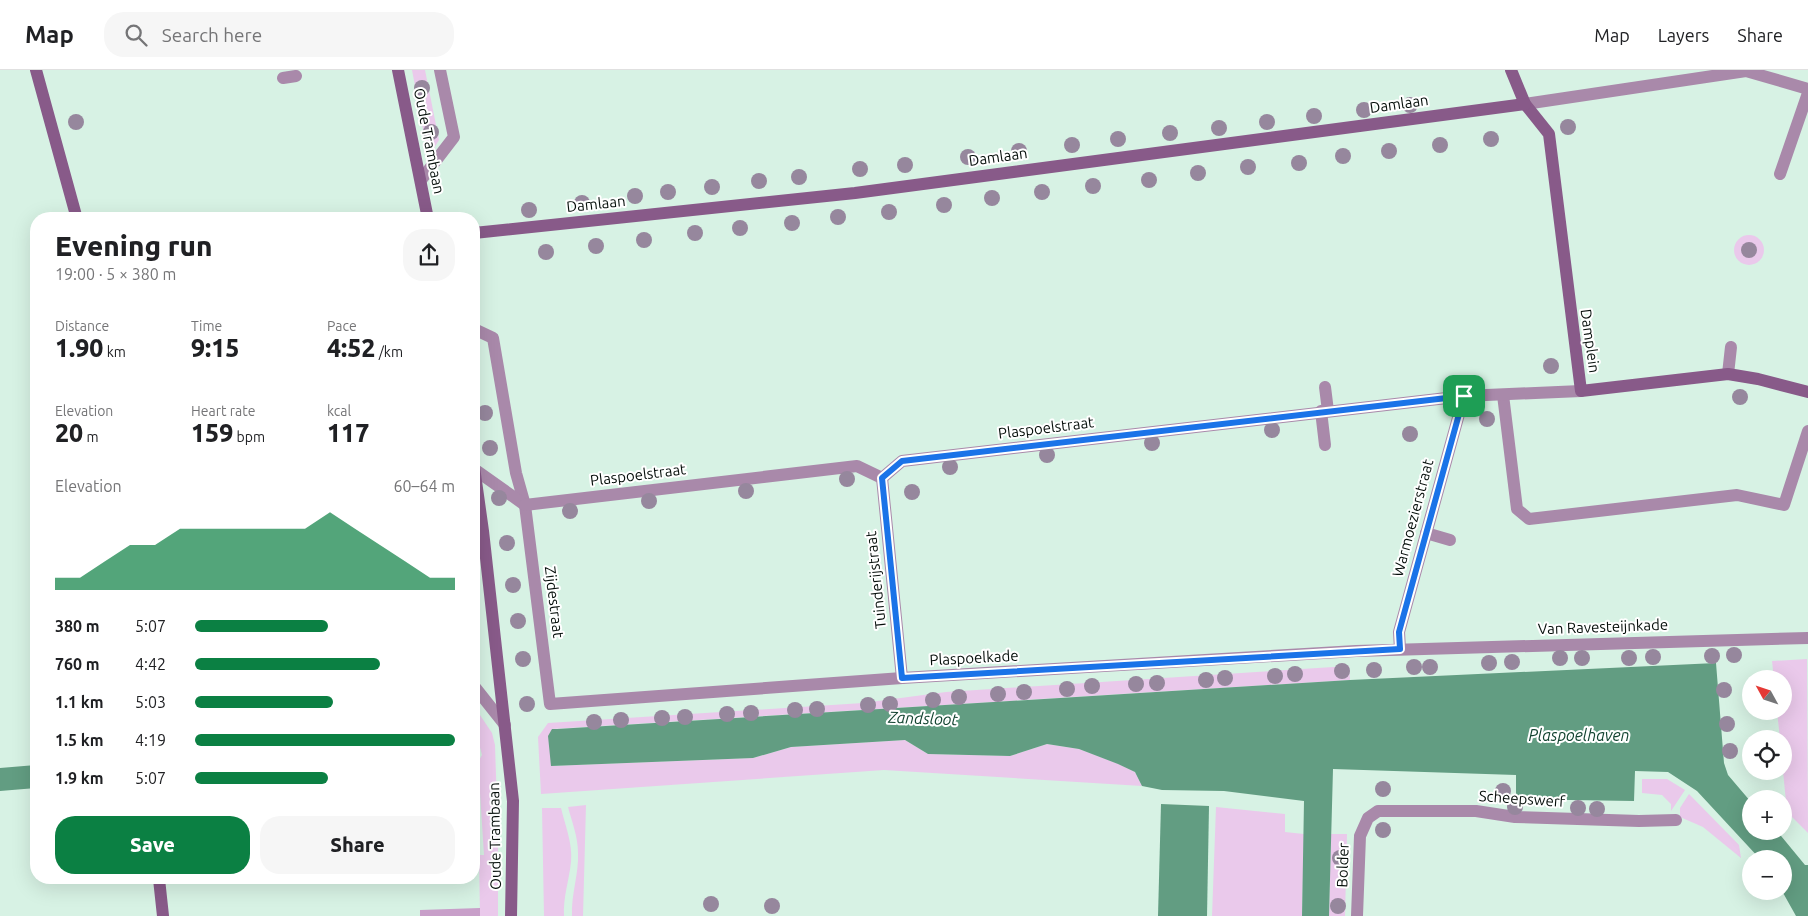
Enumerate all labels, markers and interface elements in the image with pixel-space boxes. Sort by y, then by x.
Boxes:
search box [104,12,454,57]
text: Map [25,21,74,48]
icon: search [122,21,150,49]
text: Search here [162,24,262,46]
text: Map [1594,25,1630,45]
text: Layers [1658,25,1709,45]
text: Share [1737,25,1783,45]
street label: Oude Trambaan [411,86,448,195]
street label: Damlaan [1368,91,1429,116]
street label: Damlaan [967,144,1028,169]
street label: Damlaan [566,192,626,215]
button: share [403,229,455,281]
text: Evening run [55,230,213,261]
text: 19:00 · 5 × 380 m [55,265,176,283]
street label: Damplein [1578,308,1603,374]
text: Distance [55,318,109,334]
text: Time [191,318,222,334]
text: Pace [327,318,357,334]
text: 1.90 [55,334,103,362]
text: 9:15 [191,334,239,362]
text: 4:52 [327,334,375,362]
text: km [103,344,126,360]
text: /km [375,344,403,360]
pin [1443,375,1485,417]
icon: arrive [1450,382,1478,410]
text: Elevation [55,403,113,419]
text: Heart rate [191,403,255,419]
text: kcal [327,403,351,419]
street label: Plaspoelstraat [997,413,1095,442]
text: 20 [55,419,83,447]
text: 159 [191,419,233,447]
text: 117 [327,419,369,447]
text: m [83,429,99,445]
text: bpm [233,429,265,445]
street label: Warmoezierstraat [1389,457,1436,578]
street label: Plaspoelstraat [589,460,687,489]
text: Elevation [55,477,122,495]
text: 60–64 m [393,477,455,495]
street label: Tuinderijstraat [862,530,889,630]
street label: Zijdestraat [542,565,567,639]
street label: Van Ravesteijnkade [1538,616,1668,637]
text: 380 m [55,617,100,635]
text: 5:07 [135,617,166,635]
street label: Plaspoelkade [929,647,1019,668]
text: 760 m [55,655,100,673]
text: 4:42 [135,655,166,673]
north arrow [1742,670,1792,720]
map controls [1742,670,1792,900]
text: 1.1 km [55,693,104,711]
text: 5:03 [135,693,166,711]
water label: Zandsloot [887,708,959,728]
water label: Plaspoelhaven [1529,726,1629,744]
button: locate [1742,730,1792,780]
text: 1.5 km [55,731,104,749]
text: 4:19 [135,731,166,749]
text: 1.9 km [55,769,104,787]
text: 5:07 [135,769,166,787]
street label: Oude Trambaan [485,782,504,890]
street label: Scheepswerf [1478,787,1566,810]
button: + [1742,790,1792,840]
button: Save [55,816,250,874]
button: Share [260,816,455,874]
street label: Bolder [1333,842,1352,888]
button: − [1742,850,1792,900]

